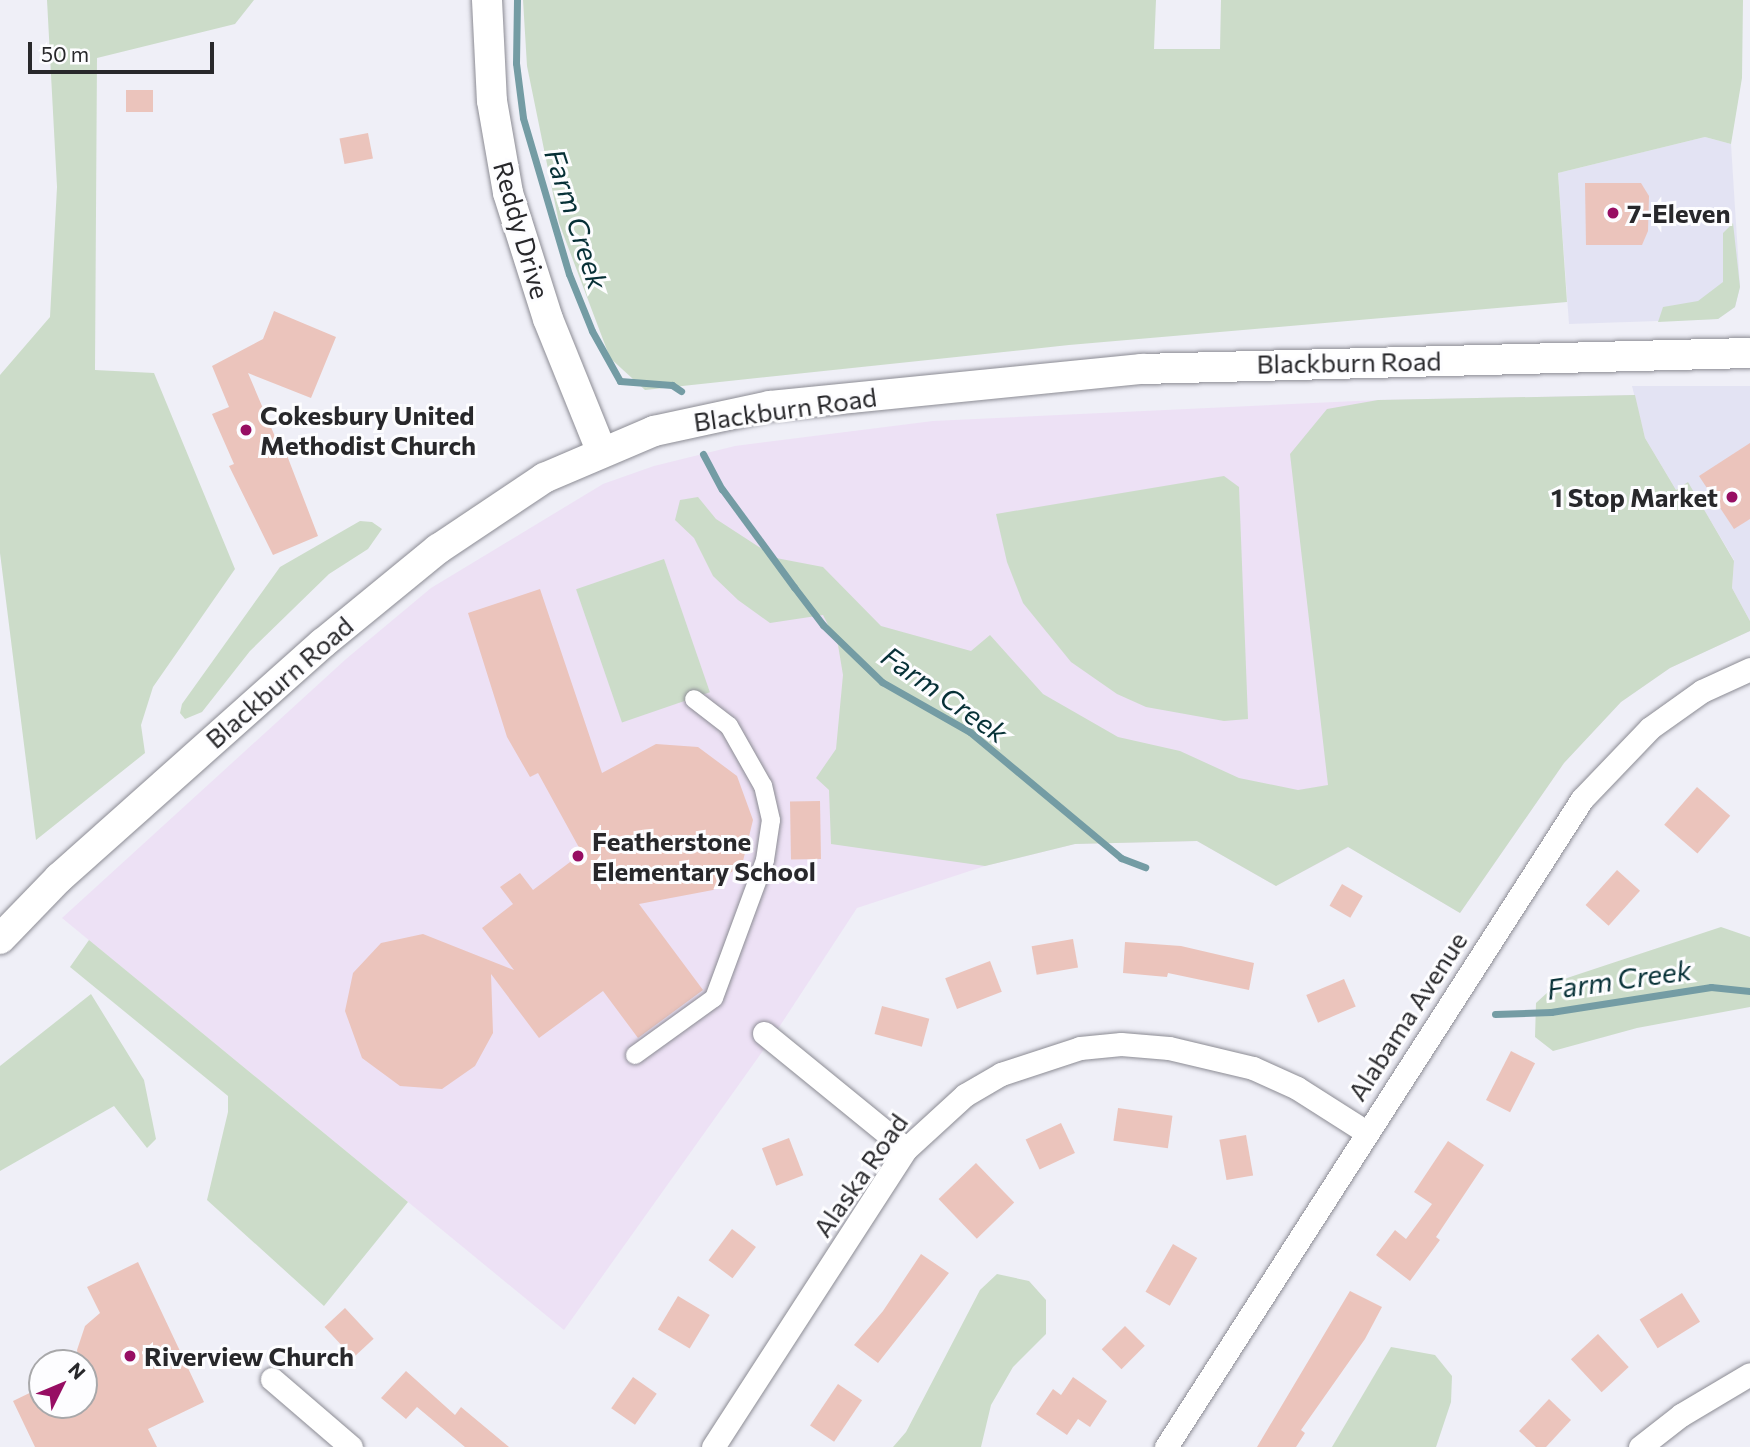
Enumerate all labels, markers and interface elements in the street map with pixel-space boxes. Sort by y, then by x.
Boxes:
scale bar [32,28,217,72]
text: 50 m [41,41,89,66]
water label: Farm Creek [539,145,615,293]
street label: Reddy Drive [487,158,557,302]
place label: 7-Eleven [1627,197,1731,229]
marker: 7-Eleven [1605,205,1621,221]
street label: Blackburn Road [1256,345,1442,379]
street label: Blackburn Road [691,381,879,437]
place label: Cokesbury United Methodist Church [260,399,476,460]
marker: Cokesbury United Methodist Church [238,422,254,438]
place label: 1 Stop Market [1551,481,1718,513]
marker: 1 Stop Market [1724,489,1740,505]
street label: Blackburn Road [199,610,359,754]
water label: Farm Creek [876,638,1014,750]
place label: Featherstone Elementary School [592,825,816,886]
marker: Featherstone Elementary School [570,848,586,864]
street label: Alabama Avenue [1341,926,1473,1106]
water label: Farm Creek [1545,952,1693,1006]
street label: Alaska Road [806,1107,914,1243]
place label: Riverview Church [144,1340,354,1372]
marker: Riverview Church [122,1348,138,1364]
north arrow [28,1349,98,1419]
text: N [64,1358,91,1384]

